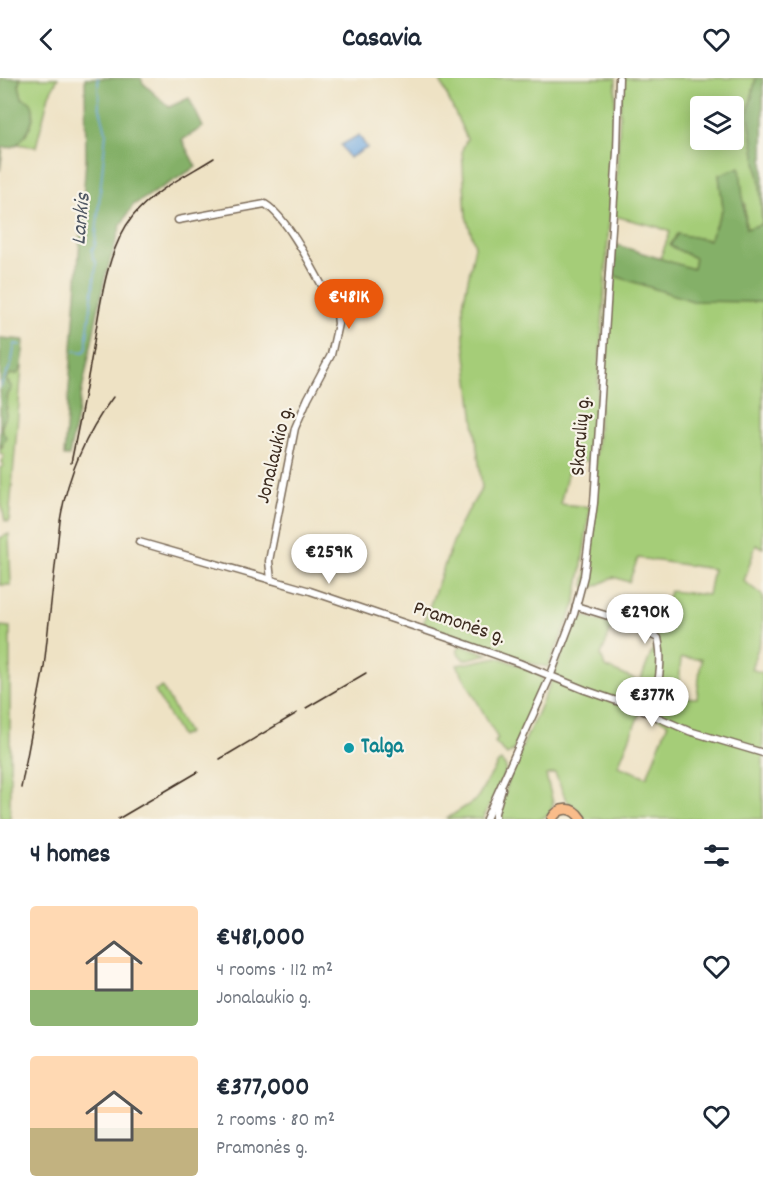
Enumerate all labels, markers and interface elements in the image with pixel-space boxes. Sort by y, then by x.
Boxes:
text: Casavia [342,20,421,59]
icon: back [30,23,63,56]
icon: heart [700,23,733,56]
map controls [690,96,744,150]
button: layers [690,96,744,150]
water label: Lankis [64,191,100,246]
pin: €481K [307,279,391,330]
text: €481K [328,284,370,312]
street label: Skarulių g. [564,395,600,477]
street label: Jonalaukio g. [249,403,303,507]
pin: €259K [287,534,371,585]
text: €259K [305,539,353,567]
street label: Pramonės g. [409,594,509,654]
pin: €290K [603,594,687,645]
text: €290K [620,599,670,627]
pin: €377K [610,677,694,728]
text: €377K [630,682,674,710]
place label: Talga [361,733,404,763]
marker: Talga [342,741,356,755]
text: 4 homes [30,837,110,874]
icon: filters [700,839,733,872]
text: €481,000 [216,920,305,957]
icon: home [78,930,150,1002]
icon: heart [700,950,733,983]
text: 4 rooms · 112 m² [216,957,333,985]
text: Jonalaukio g. [216,985,311,1013]
text: €377,000 [216,1070,309,1107]
icon: home [78,1080,150,1152]
icon: heart [700,1100,733,1133]
text: 2 rooms · 80 m² [216,1107,335,1135]
text: Pramonės g. [216,1135,307,1163]

